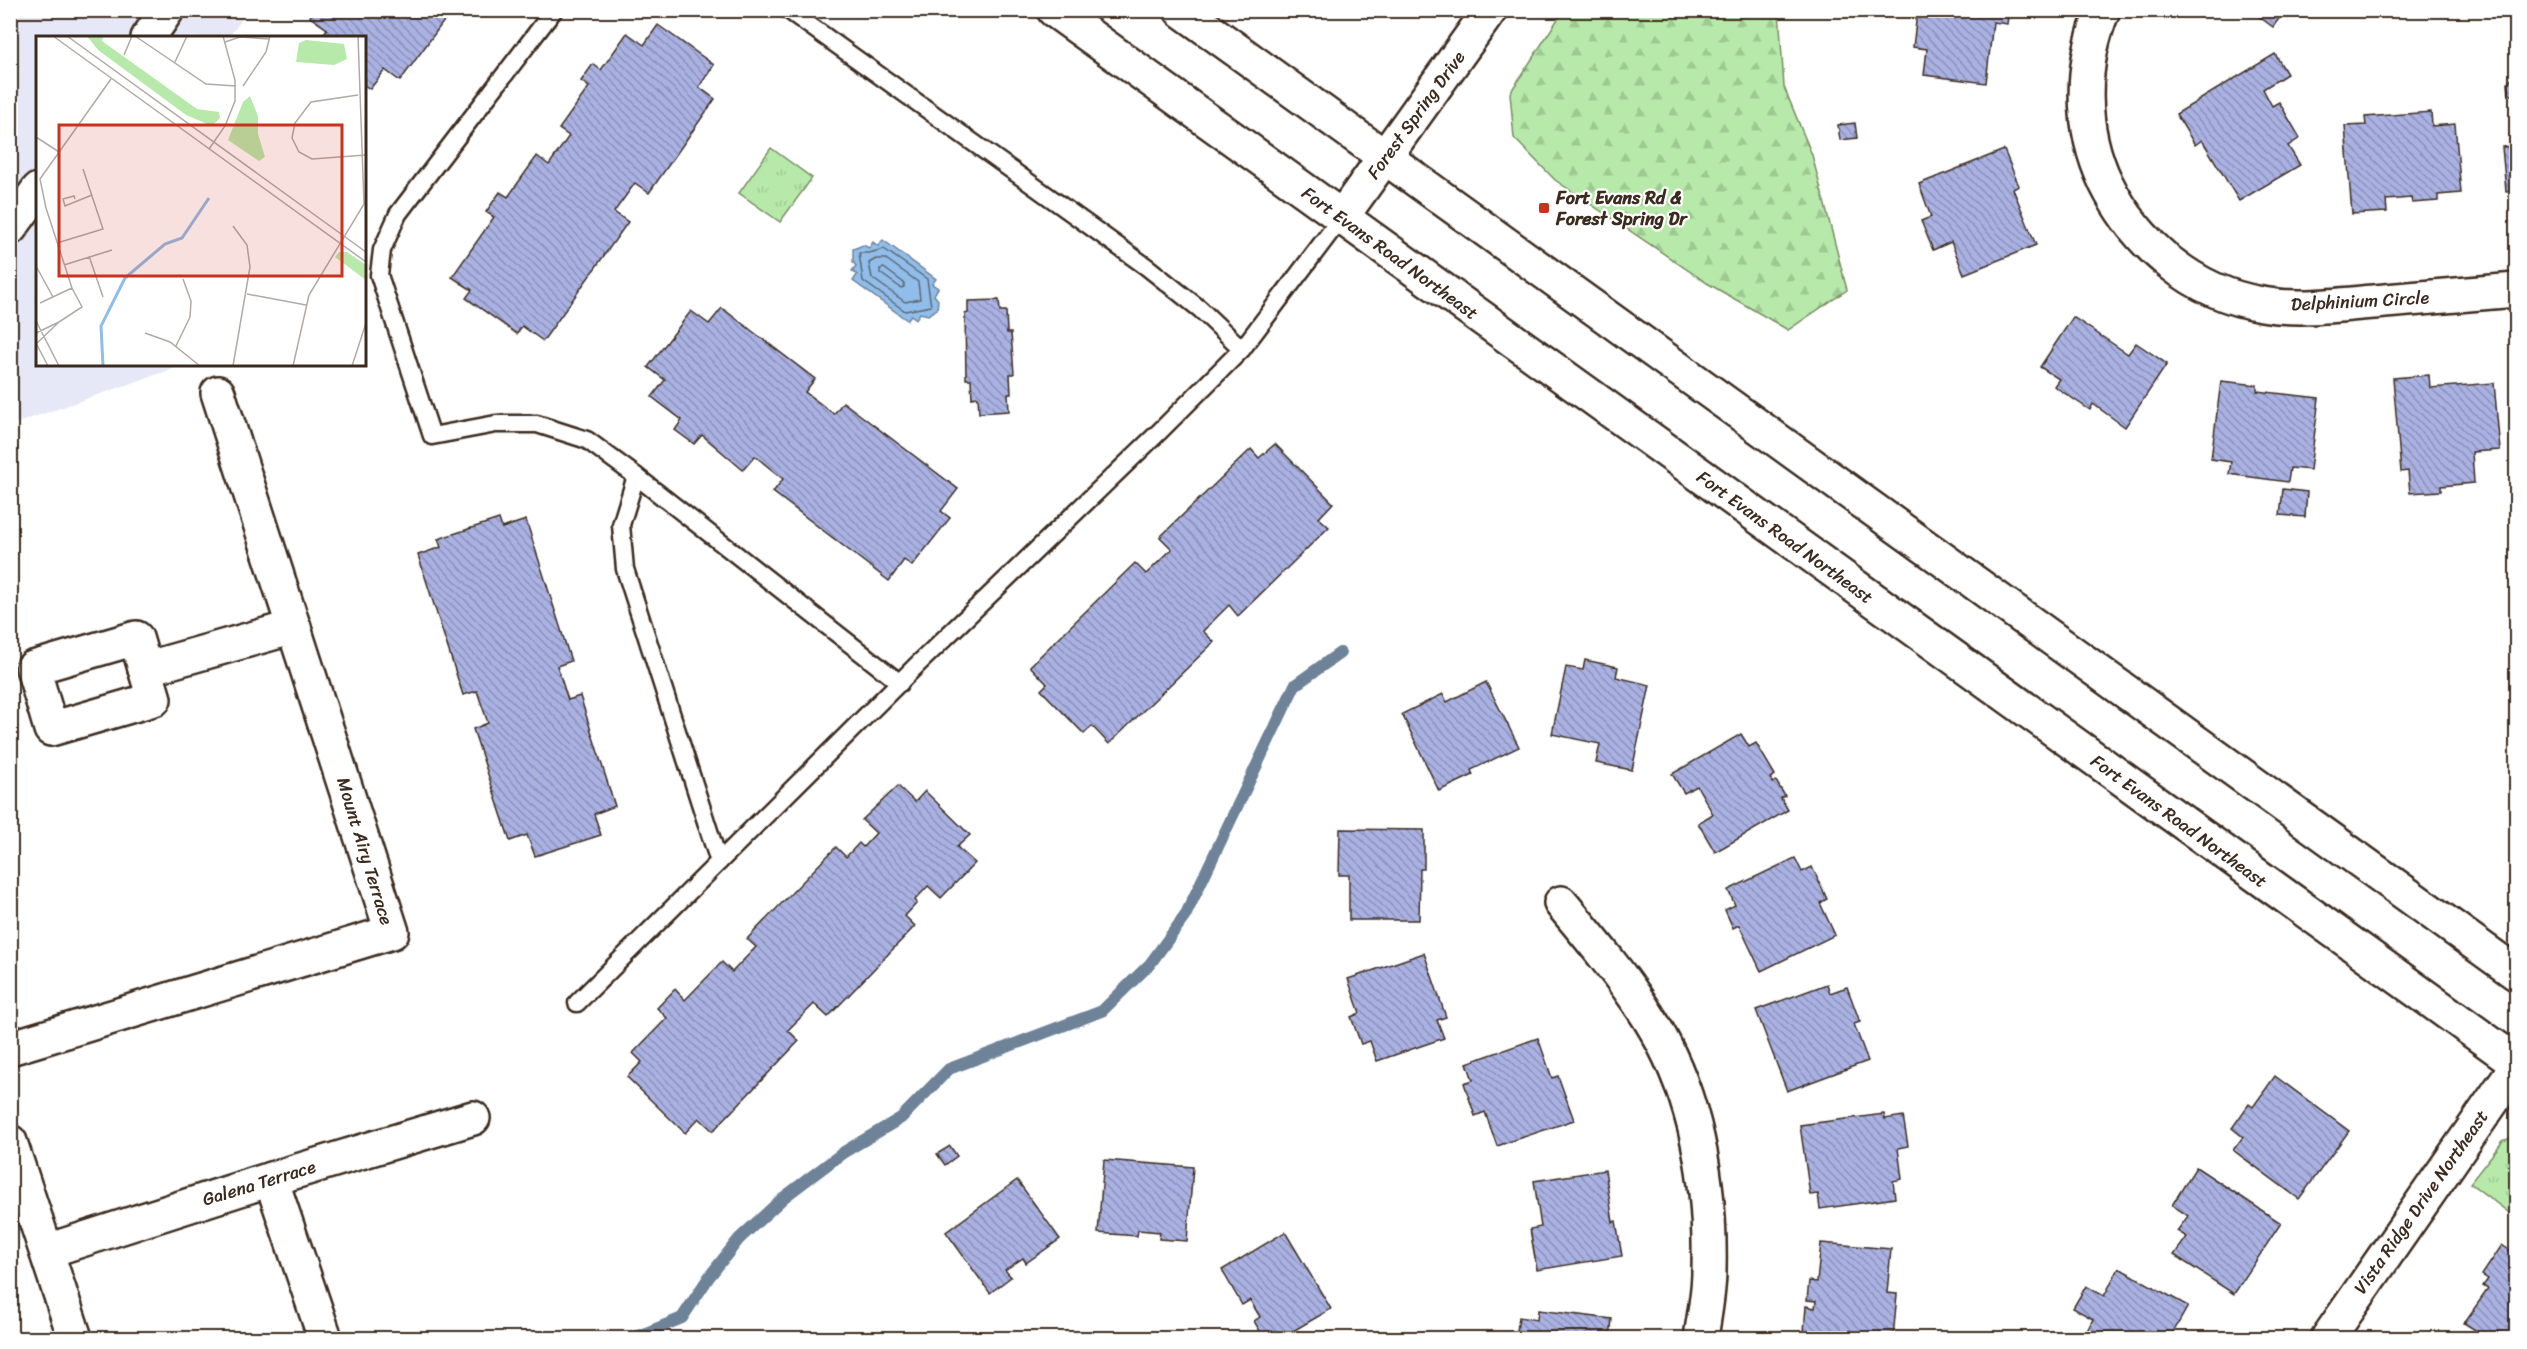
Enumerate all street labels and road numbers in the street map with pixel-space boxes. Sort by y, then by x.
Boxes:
street label: Forest Spring Drive [1358,44,1474,186]
street label: Fort Evans Road Northeast [1295,178,1485,328]
street label: Delphinium Circle [2290,281,2430,321]
street label: Fort Evans Road Northeast [1690,462,1880,612]
street label: Fort Evans Road Northeast [2084,746,2274,896]
street label: Mount Airy Terrace [327,773,403,929]
street label: Vista Ridge Drive Northeast [2345,1103,2497,1301]
street label: Galena Terrace [198,1150,320,1215]

